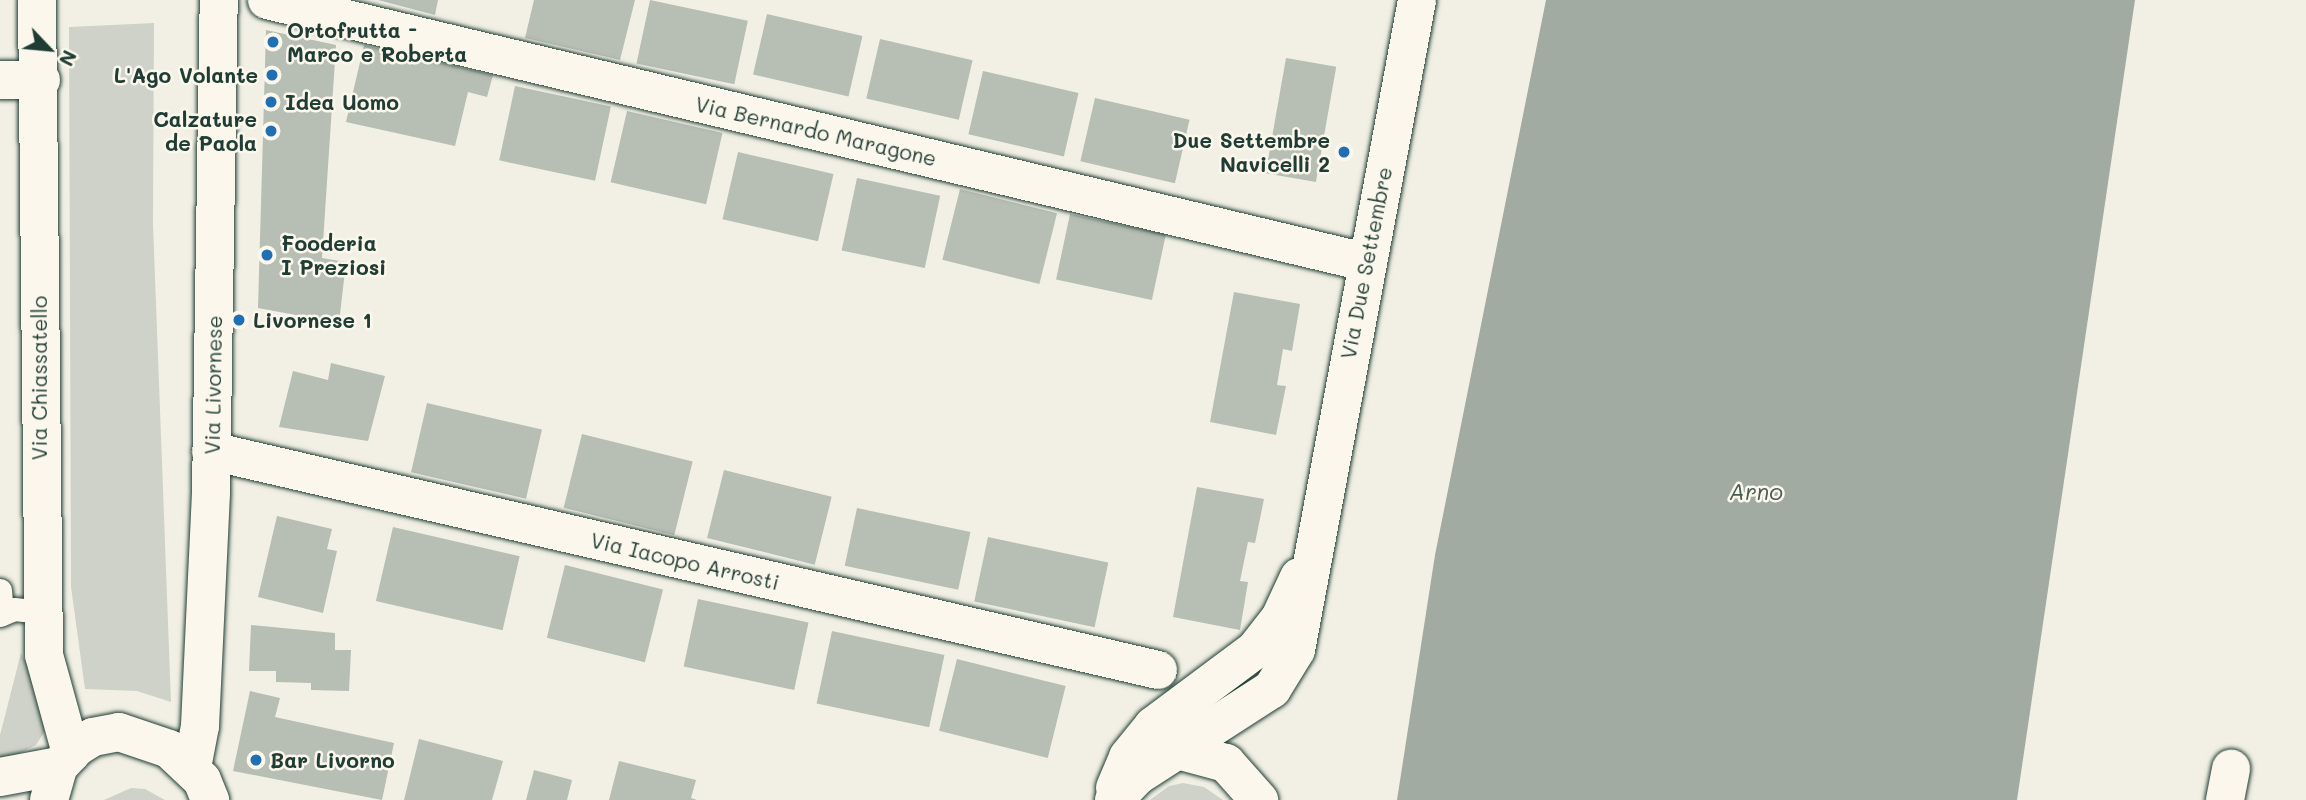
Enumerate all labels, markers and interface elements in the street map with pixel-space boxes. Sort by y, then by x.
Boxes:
north arrow [14,14,84,84]
place label: Ortofrutta - Marco e Roberta [287,17,467,67]
marker: Ortofrutta - Marco e Roberta [265,34,281,50]
text: N [54,46,83,70]
place label: L'Ago Volante [114,62,258,88]
marker: L'Ago Volante [264,67,280,83]
place label: Idea Uomo [285,89,399,115]
street label: Via Bernardo Maragone [693,91,939,171]
marker: Idea Uomo [263,94,279,110]
place label: Calzature de Paola [153,106,257,156]
marker: Calzature de Paola [263,123,279,139]
place label: Due Settembre Navicelli 2 [1173,127,1330,177]
marker: Due Settembre Navicelli 2 [1336,144,1352,160]
street label: Via Due Settembre [1335,165,1397,361]
place label: Fooderia I Preziosi [281,230,386,280]
marker: Fooderia I Preziosi [259,247,275,263]
street label: Via Chiassatello [26,296,52,460]
place label: Livornese 1 [253,307,372,333]
marker: Livornese 1 [231,312,247,328]
street label: Via Livornese [199,315,227,455]
water label: Arno [1729,477,1783,505]
street label: Via Iacopo Arrosti [588,527,782,595]
place label: Bar Livorno [270,747,395,773]
marker: Bar Livorno [248,752,264,768]

